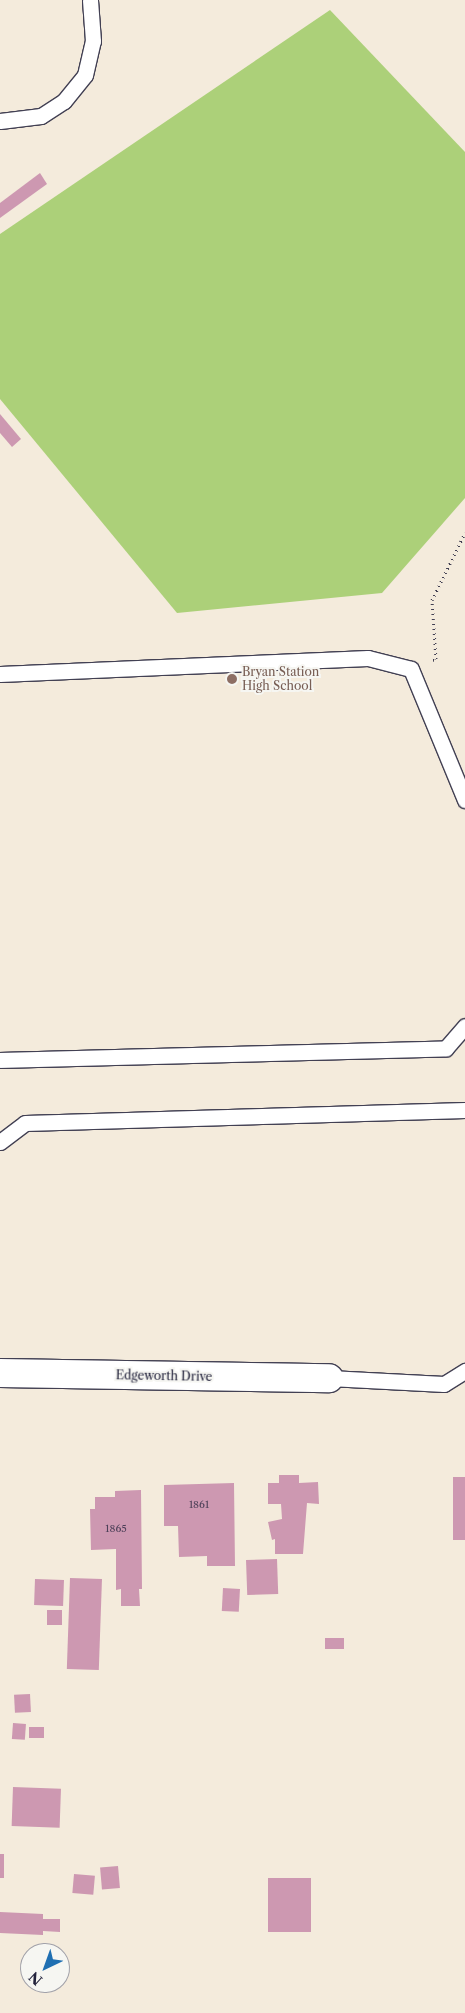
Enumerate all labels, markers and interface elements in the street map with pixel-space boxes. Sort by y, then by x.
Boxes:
place label: Bryan Station High School [242,665,319,693]
marker: Bryan Station High School [226,673,238,685]
street label: Edgeworth Drive [116,1368,212,1384]
house number: 1861 [189,1499,209,1511]
house number: 1865 [105,1523,127,1535]
north arrow [20,1943,70,1993]
text: N [25,1968,46,1989]

